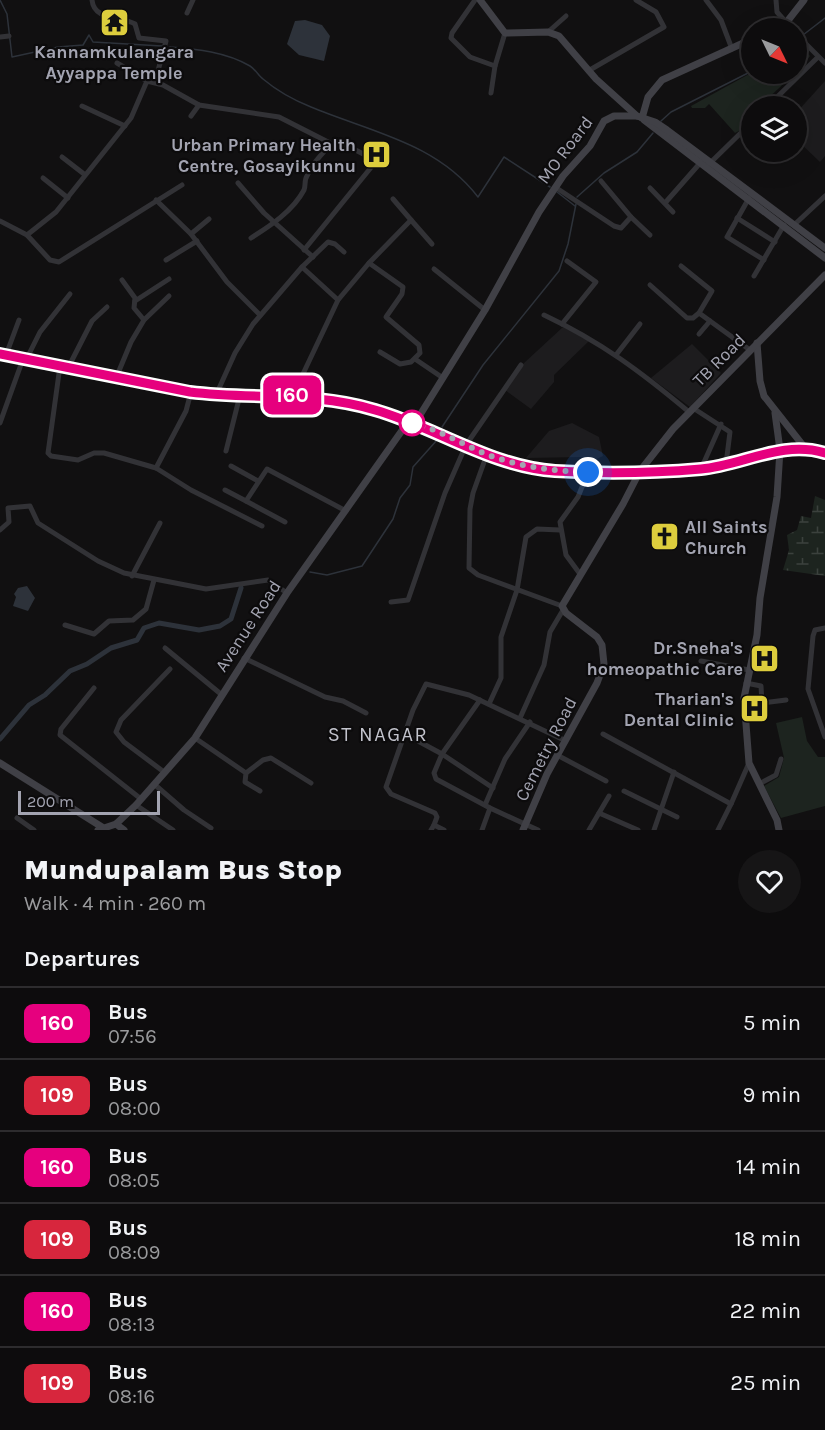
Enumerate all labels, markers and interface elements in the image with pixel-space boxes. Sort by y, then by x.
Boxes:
temple icon: Kannamkulangara Ayyappa Temple [98,7,130,39]
north arrow [741,18,807,84]
map controls [741,18,807,162]
place label: Kannamkulangara Ayyappa Temple [34,41,194,84]
button: layers [741,96,807,162]
street label: MO Roard [532,112,598,188]
place label: Urban Primary Health Centre, Gosayikunnu [171,134,356,177]
hospital icon: Urban Primary Health Centre, Gosayikunnu [361,139,393,171]
street label: TB Road [688,329,750,391]
line badge: 160 [258,376,326,414]
text: 160 [275,383,309,407]
unlabelled marker [399,410,425,436]
your location [573,457,603,487]
place label: All Saints Church [685,516,768,559]
church icon: All Saints Church [648,521,680,553]
street label: Avenue Road [210,576,286,676]
place label: Dr.Sneha's homeopathic Care [586,637,743,680]
hospital icon: Dr.Sneha's homeopathic Care [748,642,780,674]
place label: Tharian's Dental Clinic [624,688,734,731]
street label: Cemetry Road [510,693,582,805]
hospital icon: Tharian's Dental Clinic [739,693,771,725]
district label: ST NAGAR [328,723,428,746]
scale bar [18,788,160,816]
text: 200 m [27,792,74,811]
button: heart [738,850,801,913]
text: Mundupalam Bus Stop [24,853,342,886]
text: Walk · 4 min · 260 m [24,892,206,915]
text: Departures [24,946,140,972]
text: Bus [108,999,148,1025]
text: 5 min [743,1010,801,1036]
text: 160 [40,1011,74,1035]
text: 07:56 [108,1025,157,1048]
text: Bus [108,1071,148,1097]
text: 9 min [743,1082,801,1108]
text: 109 [40,1083,74,1107]
text: 08:00 [108,1097,161,1120]
text: Bus [108,1143,148,1169]
text: 14 min [736,1154,801,1180]
text: 160 [40,1155,74,1179]
text: 08:05 [108,1169,160,1192]
text: Bus [108,1215,148,1241]
text: 18 min [735,1226,801,1252]
text: 109 [40,1227,74,1251]
text: 08:09 [108,1241,160,1264]
text: Bus [108,1287,148,1313]
text: 22 min [730,1298,801,1324]
text: 160 [40,1299,74,1323]
text: 08:13 [108,1313,155,1336]
text: Bus [108,1359,148,1385]
text: 25 min [730,1370,801,1396]
text: 109 [40,1371,74,1395]
text: 08:16 [108,1385,155,1408]

